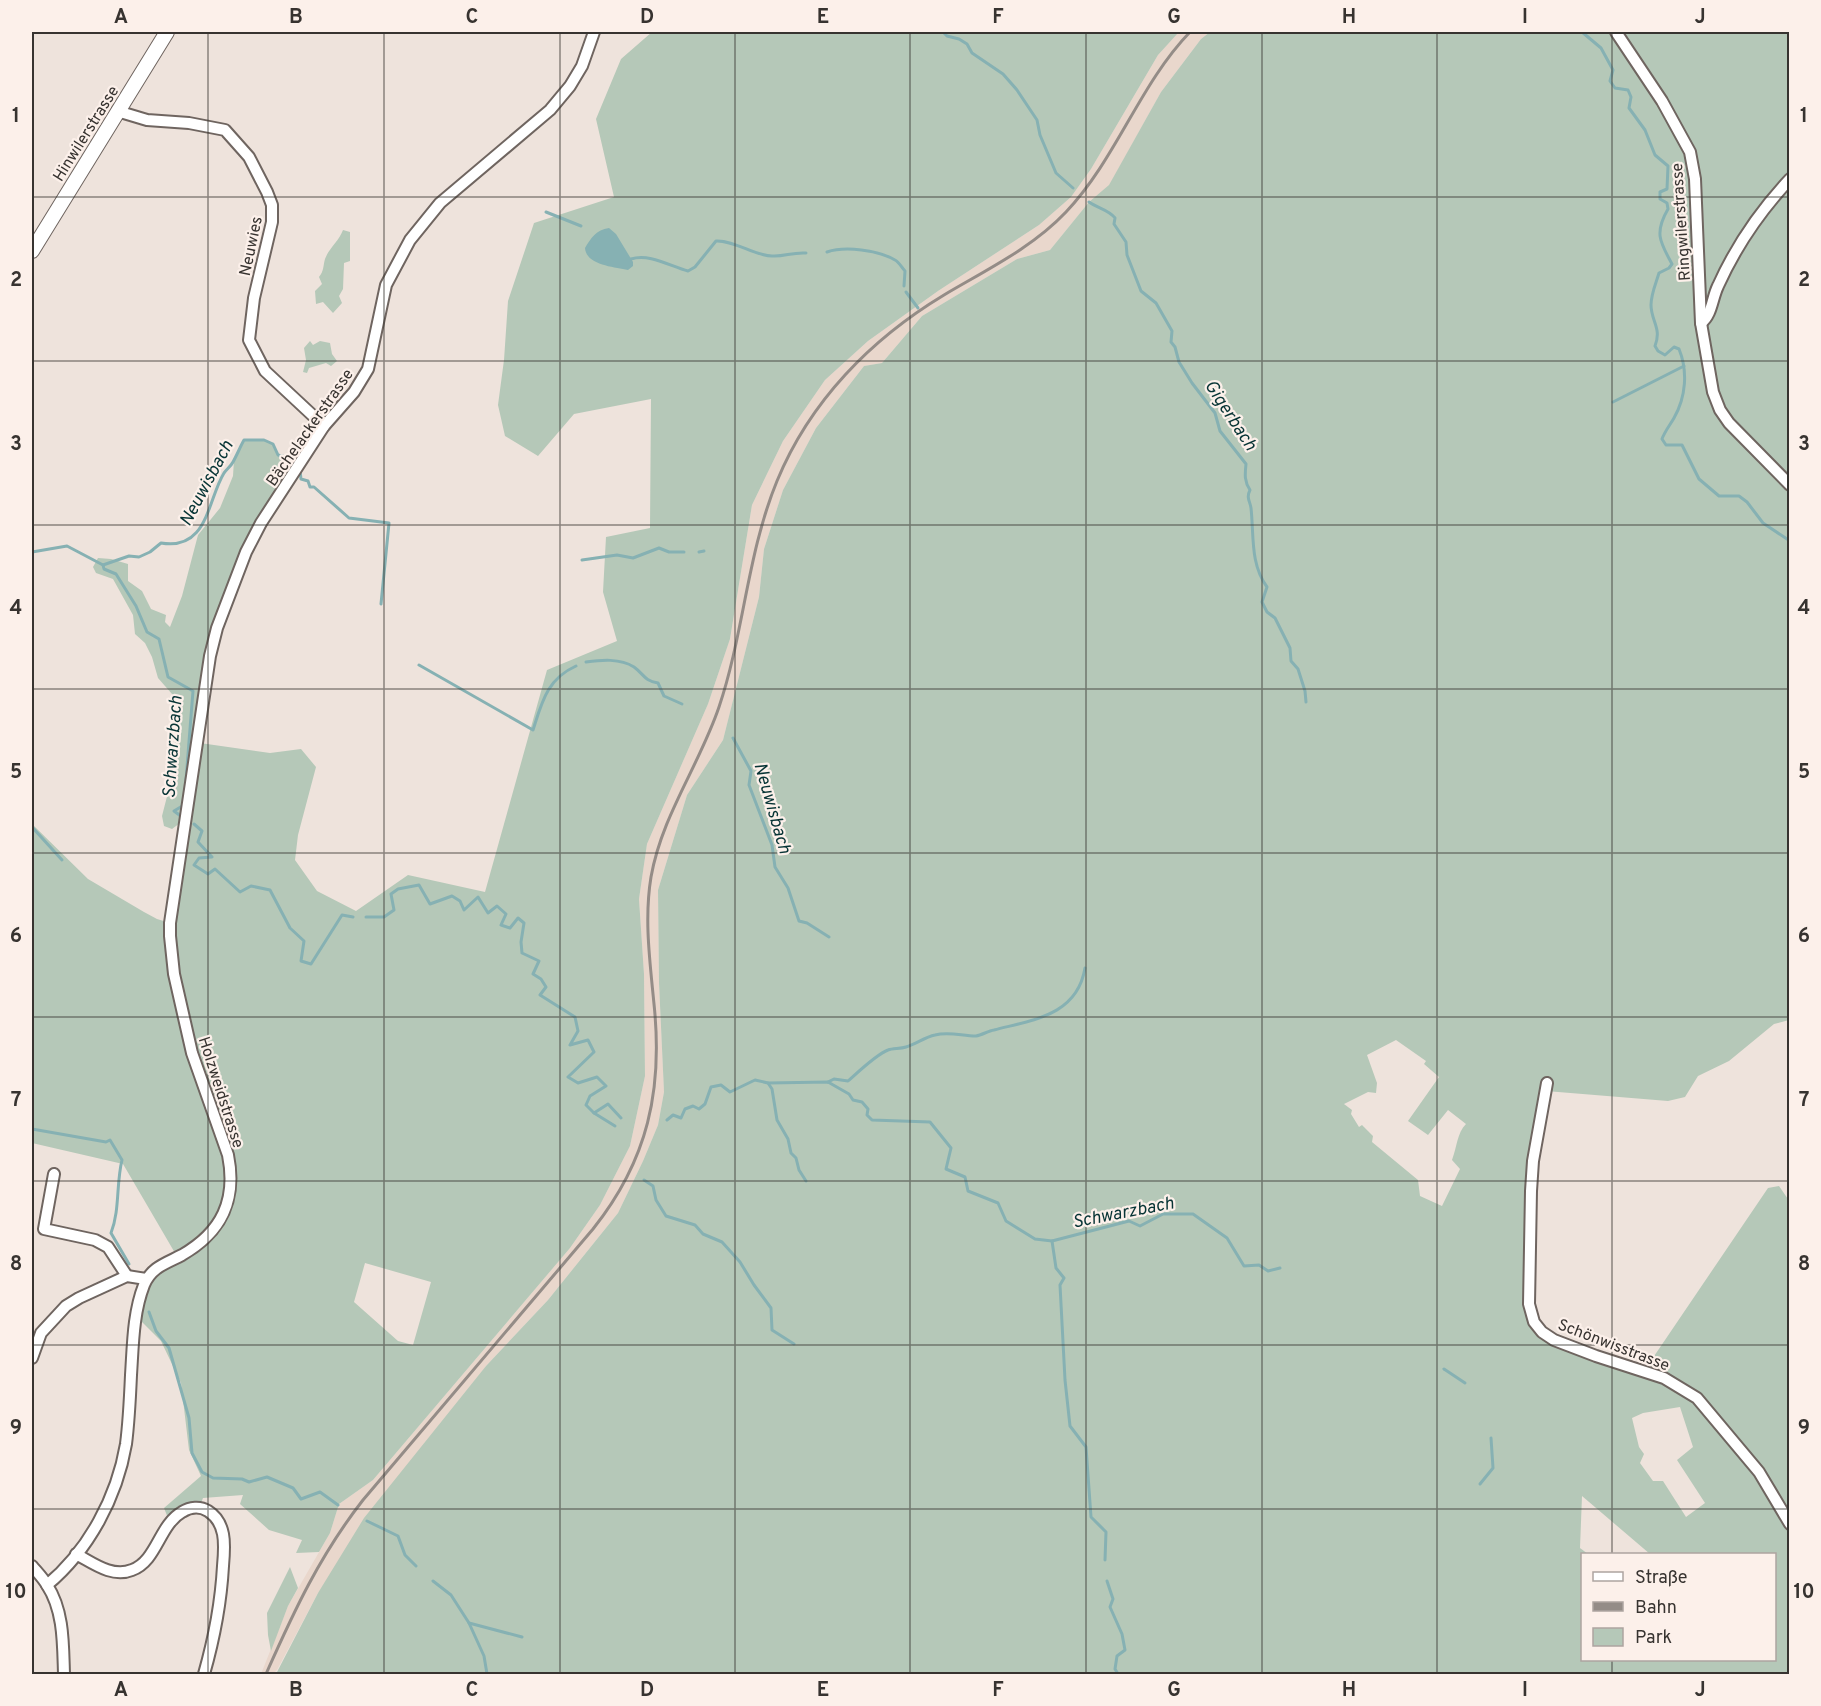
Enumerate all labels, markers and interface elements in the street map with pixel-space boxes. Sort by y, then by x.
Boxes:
text: A [114,5,128,31]
text: B [289,5,303,31]
text: C [466,5,478,31]
text: D [640,5,654,31]
text: E [817,5,829,31]
text: F [992,5,1004,31]
text: G [1167,5,1181,31]
text: H [1342,5,1356,31]
text: I [1522,5,1528,31]
text: J [1694,5,1706,31]
street label: Hinwilerstrasse [49,82,124,186]
text: 1 [12,104,20,130]
text: 1 [1800,104,1808,130]
street label: Ringwilerstrasse [1668,162,1696,281]
street label: Neuwies [236,215,268,278]
text: 2 [10,268,22,294]
text: 2 [1798,268,1810,294]
street label: Bächelackerstrasse [263,365,359,491]
water label: Gigerbach [1198,376,1261,456]
text: 3 [10,432,22,458]
text: 3 [1798,432,1810,458]
water label: Neuwisbach [175,437,240,530]
text: 4 [10,596,22,622]
text: 4 [1798,596,1810,622]
water label: Schwarzbach [158,695,189,799]
text: 5 [10,760,22,786]
water label: Neuwisbach [748,760,796,857]
text: 5 [1798,760,1810,786]
text: 6 [10,924,22,950]
text: 6 [1798,924,1810,950]
street label: Holzweidstrasse [193,1034,247,1151]
text: 7 [11,1088,21,1114]
text: 7 [1799,1088,1809,1114]
water label: Schwarzbach [1071,1192,1176,1235]
text: 8 [10,1252,22,1278]
text: 8 [1798,1252,1810,1278]
street label: Schönwisstrasse [1555,1315,1672,1376]
text: 9 [10,1416,22,1442]
text: 9 [1798,1416,1810,1442]
legend [1581,1553,1776,1661]
text: Straße [1635,1567,1687,1590]
text: 10 [5,1580,27,1606]
text: 10 [1793,1580,1815,1606]
text: Bahn [1635,1597,1677,1620]
text: Park [1635,1627,1672,1650]
text: A [114,1678,128,1704]
text: B [289,1678,303,1704]
text: C [466,1678,478,1704]
text: D [640,1678,654,1704]
text: E [817,1678,829,1704]
text: F [992,1678,1004,1704]
text: G [1167,1678,1181,1704]
text: H [1342,1678,1356,1704]
text: I [1522,1678,1528,1704]
text: J [1694,1678,1706,1704]

